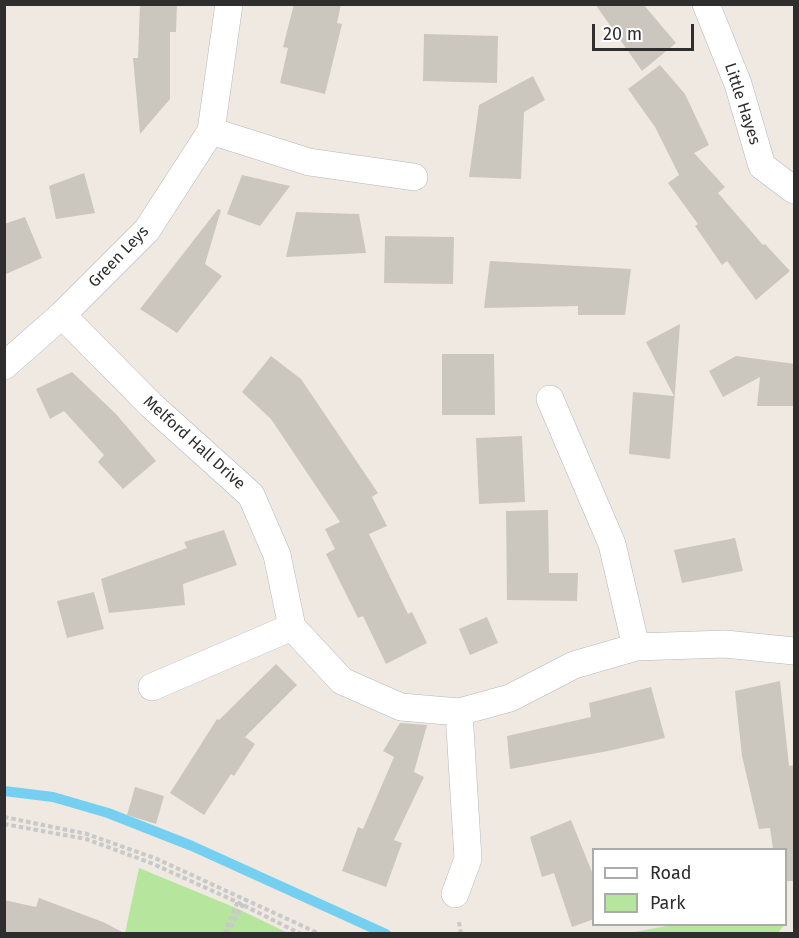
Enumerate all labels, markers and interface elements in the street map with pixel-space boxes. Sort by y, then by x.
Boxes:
scale bar [595,12,697,50]
text: 20 m [603,23,642,45]
street label: Little Hayes [720,61,764,147]
street label: Green Leys [85,222,153,292]
street label: Melford Hall Drive [139,392,249,494]
legend [592,848,787,926]
text: Road [650,862,692,884]
text: Park [650,892,685,914]

